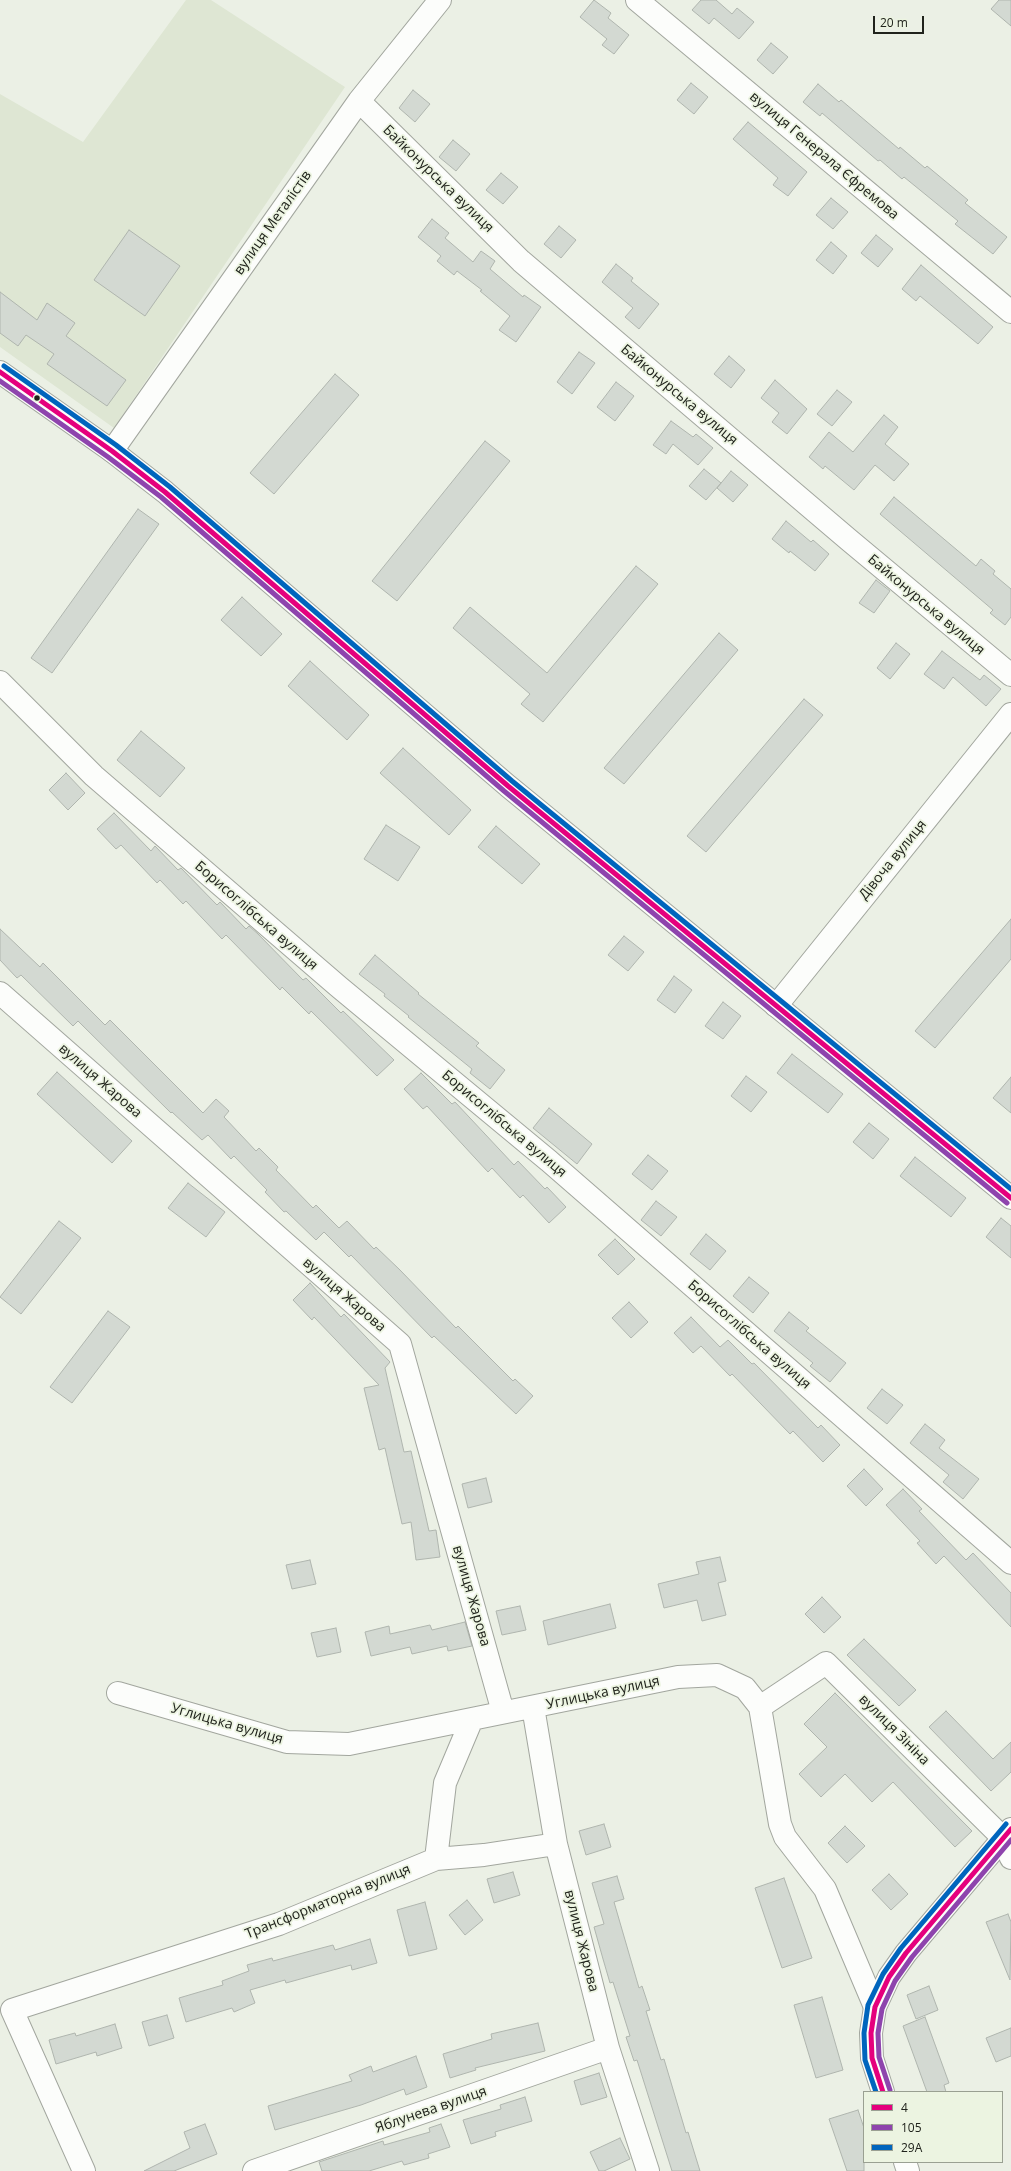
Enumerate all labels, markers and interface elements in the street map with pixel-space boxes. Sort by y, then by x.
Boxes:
scale bar [875,8,926,34]
text: 20 m [880,14,908,31]
street label: вулиця Генерала Єфремова [746,89,902,223]
street label: Байконурська вулиця [379,122,497,236]
street label: вулиця Металістів [231,168,315,278]
street label: Байконурська вулиця [617,341,741,449]
unlabelled marker [32,393,42,403]
street label: Байконурська вулиця [864,551,988,659]
street label: Дівоча вулиця [856,817,930,903]
street label: Борисоглібська вулиця [191,858,321,974]
street label: вулиця Жарова [55,1040,145,1122]
street label: Борисоглібська вулиця [438,1067,570,1181]
street label: вулиця Жарова [299,1254,389,1336]
street label: Борисоглібська вулиця [684,1277,814,1393]
street label: вулиця Жарова [449,1543,493,1649]
street label: Углицька вулиця [545,1673,661,1713]
street label: вулиця Зініна [855,1691,933,1769]
street label: Углицька вулиця [169,1700,285,1748]
street label: Трансформаторна вулиця [243,1861,413,1943]
street label: вулиця Жарова [560,1888,602,1994]
street label: Яблунева вулиця [373,2083,489,2137]
legend [863,2091,1003,2163]
text: 4 [901,2099,908,2116]
text: 105 [901,2119,922,2136]
text: 29A [901,2139,922,2156]

